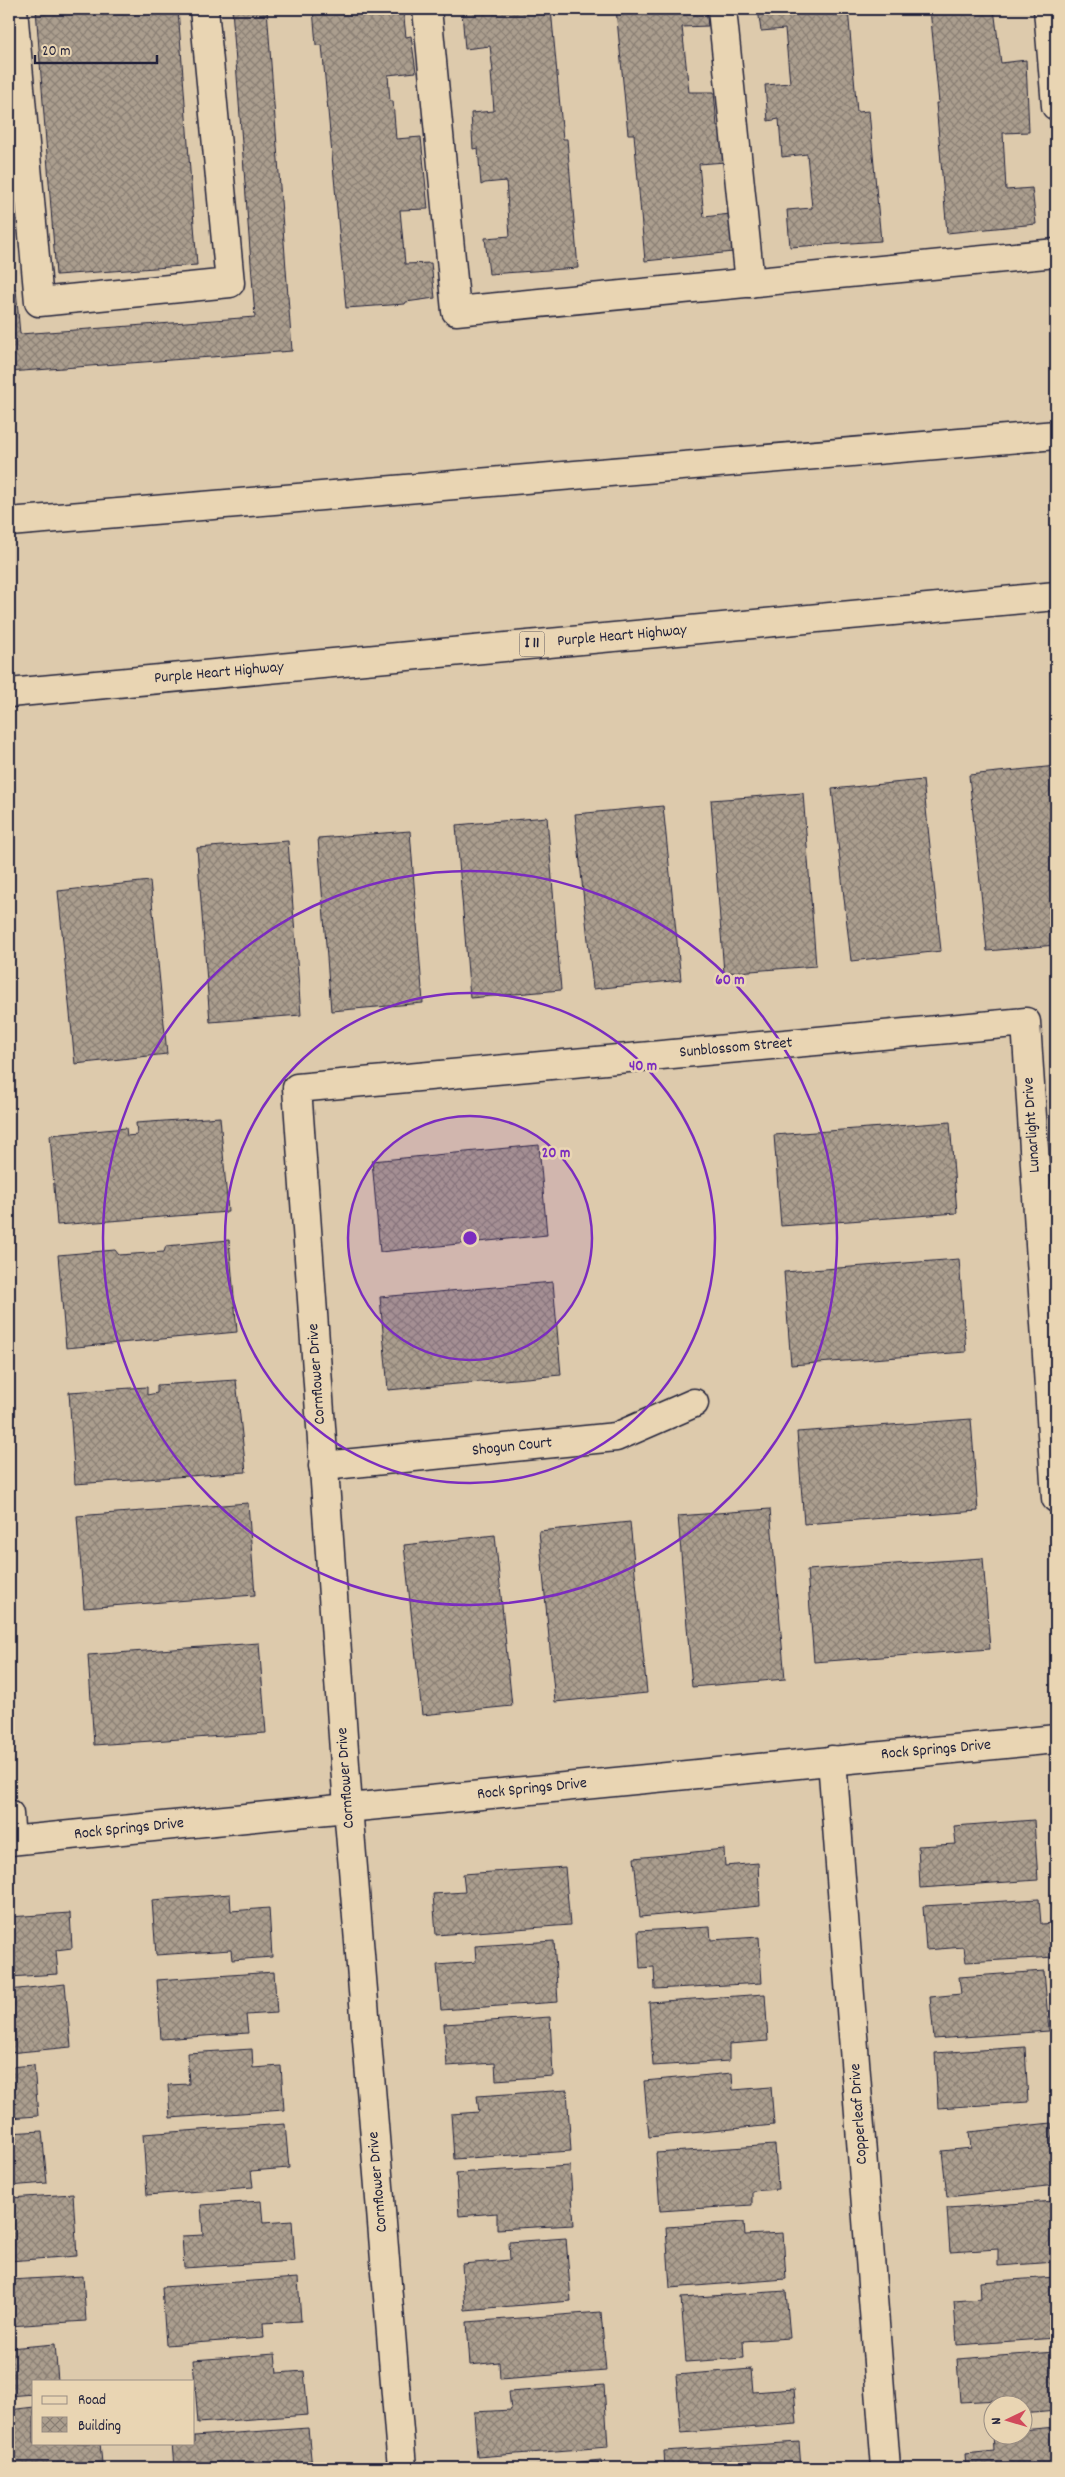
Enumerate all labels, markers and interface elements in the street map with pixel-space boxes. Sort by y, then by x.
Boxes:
scale bar [35,32,158,64]
text: 20 m [42,41,70,63]
street label: Purple Heart Highway [556,619,688,653]
road number: I 11 [520,632,544,656]
street label: Purple Heart Highway [153,656,285,690]
text: 60 m [715,970,745,992]
street label: Sunblossom Street [679,1032,794,1064]
text: 40 m [629,1056,657,1078]
street label: Lunarlight Drive [1017,1076,1047,1174]
text: 20 m [542,1143,570,1165]
centre of rings [461,1229,479,1247]
street label: Cornflower Drive [302,1323,332,1425]
street label: Shogun Court [471,1431,553,1463]
street label: Cornflower Drive [331,1727,361,1829]
street label: Rock Springs Drive [880,1734,992,1766]
street label: Rock Springs Drive [476,1772,588,1806]
street label: Rock Springs Drive [73,1812,185,1846]
street label: Copperleaf Drive [844,2063,874,2165]
street label: Cornflower Drive [362,2131,394,2233]
legend [32,2380,195,2444]
text: Road [78,2390,106,2412]
north arrow [982,2394,1032,2444]
text: Building [78,2416,121,2438]
text: N [987,2417,1007,2425]

